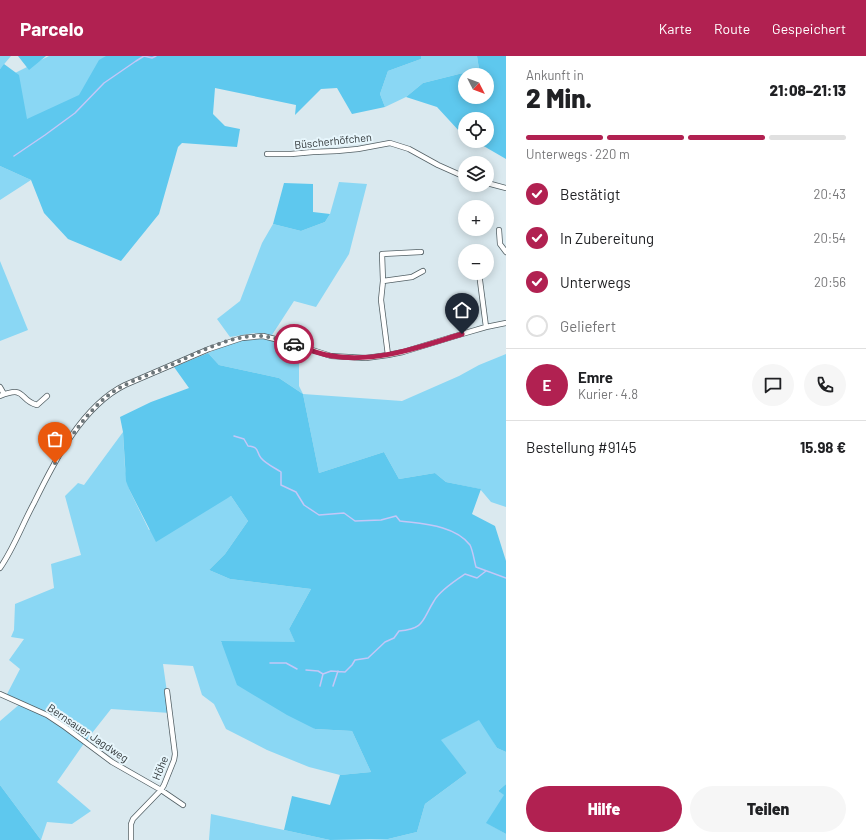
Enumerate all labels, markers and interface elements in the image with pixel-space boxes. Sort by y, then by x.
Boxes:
text: Parcelo [20,17,84,40]
text: Karte [659,20,692,37]
text: Route [714,20,750,37]
text: Gespeichert [772,20,846,37]
text: Ankunft in [526,67,584,83]
north arrow [458,68,494,104]
map controls [458,68,494,280]
text: 21:08–21:13 [770,81,846,99]
text: 2 Min. [526,82,592,113]
button: locate [458,112,494,148]
street label: Büscherhöfchen [294,130,372,151]
text: Unterwegs · 220 m [526,146,630,162]
button: layers [458,156,494,192]
icon: check [526,183,548,205]
text: Bestätigt [560,185,620,203]
text: 20:43 [813,186,846,202]
button: + [458,200,494,236]
icon: check [526,227,548,249]
text: In Zubereitung [560,229,654,247]
text: 20:54 [813,230,846,246]
button: − [458,244,494,280]
icon: check [526,271,548,293]
text: Unterwegs [560,273,631,291]
text: 20:56 [814,274,846,290]
pin [445,293,479,334]
icon: home [451,299,473,321]
text: Geliefert [560,317,616,335]
courier [274,324,314,364]
icon: car [283,333,305,355]
button: chat [752,364,794,406]
button: phone [804,364,846,406]
text: Emre [578,368,613,386]
text: E [543,376,551,394]
text: Kurier · 4.8 [578,386,638,402]
pin [38,422,72,463]
icon: bag [44,428,66,450]
text: Bestellung #9145 [526,438,636,456]
text: 15.98 € [800,438,846,456]
street label: Bernsauer Jagdweg [45,701,131,765]
street label: Höhe [149,754,170,782]
button: Hilfe [526,786,682,832]
button: Teilen [690,786,846,832]

